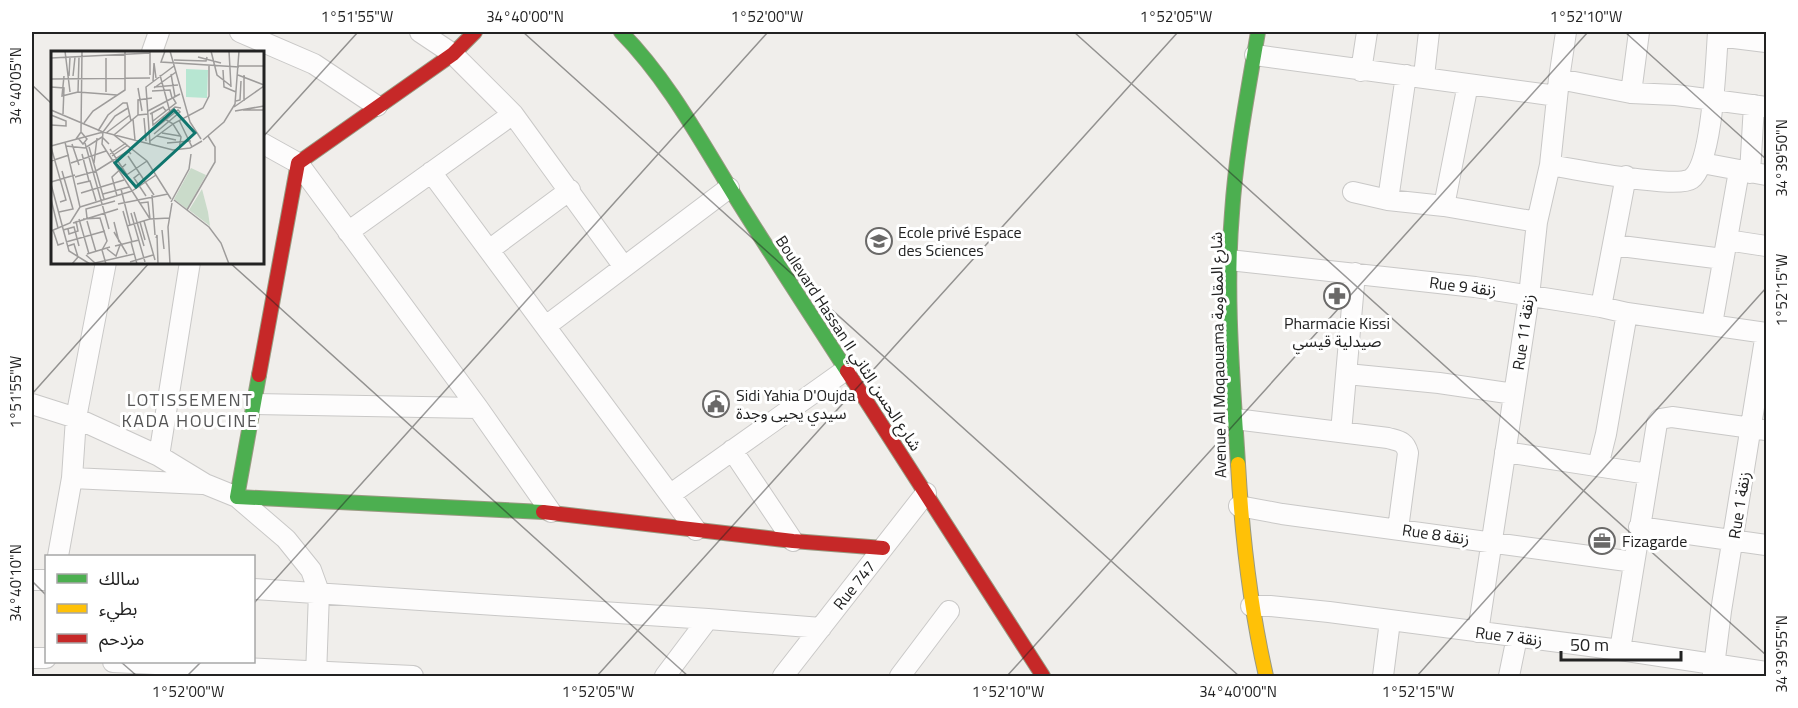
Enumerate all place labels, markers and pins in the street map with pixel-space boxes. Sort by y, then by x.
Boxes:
place label: Ecole privé Espace des Sciences [898,220,1022,262]
school or university icon: Ecole privé Espace des Sciences [864,226,894,256]
pharmacy icon: Pharmacie Kissi صيدلية قيسي [1322,281,1352,311]
place label: Pharmacie Kissi صيدلية قيسي [1284,311,1390,354]
place label: Sidi Yahia D'Oujda سيدي يحيى وجدة [736,383,856,426]
public building icon: Sidi Yahia D'Oujda سيدي يحيى وجدة [701,389,731,419]
office icon: Fizagarde [1587,526,1617,556]
place label: Fizagarde [1622,529,1687,553]

